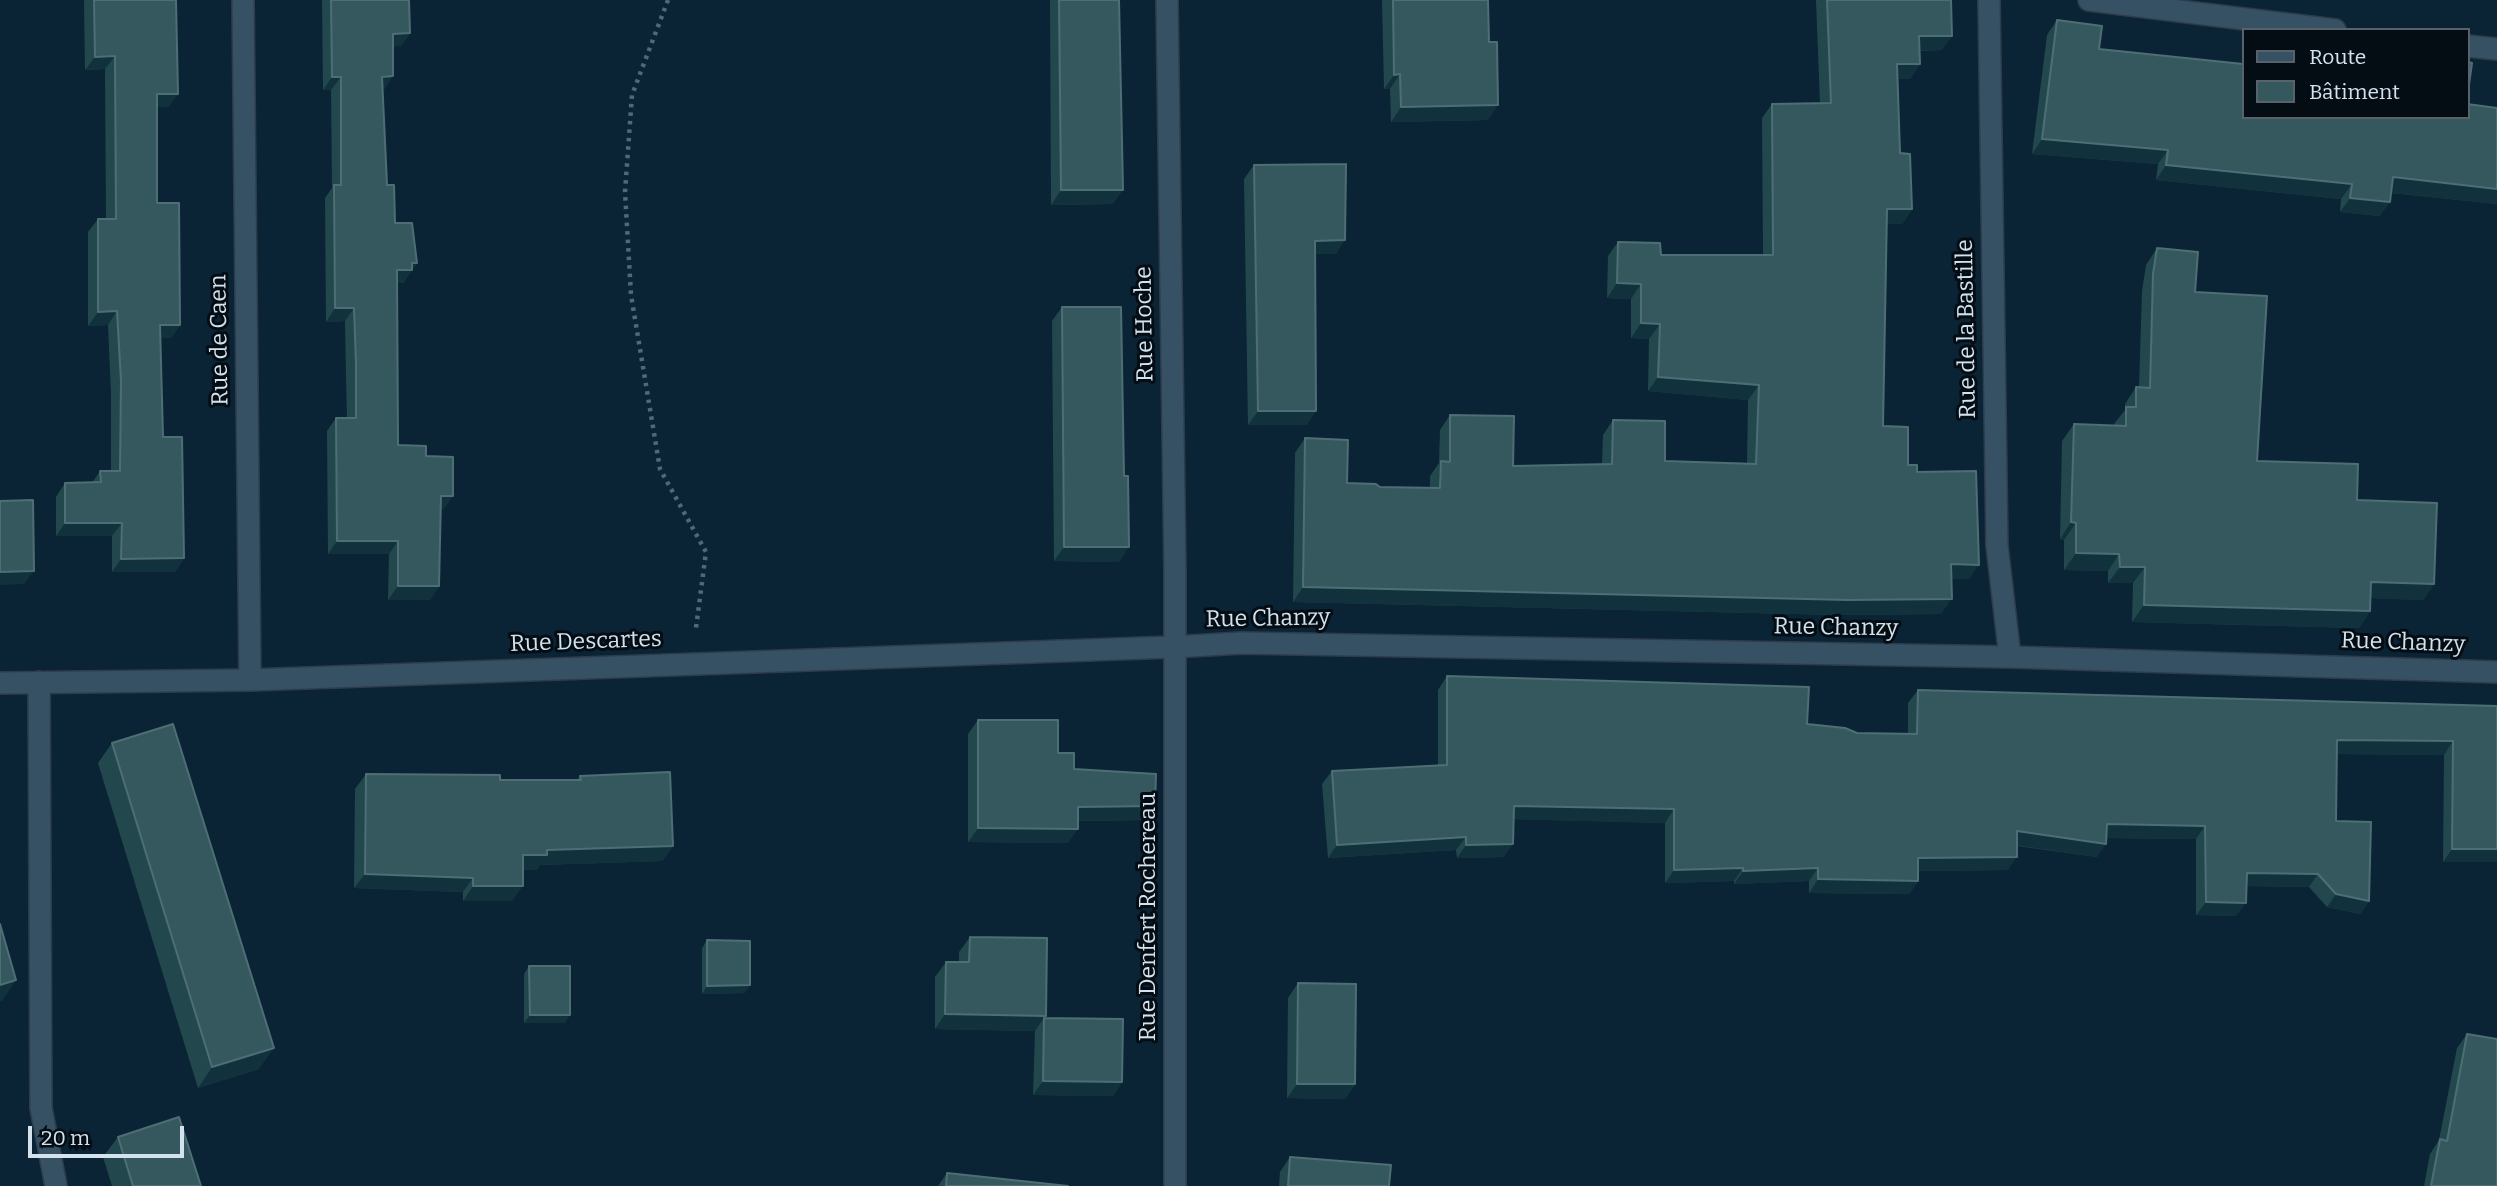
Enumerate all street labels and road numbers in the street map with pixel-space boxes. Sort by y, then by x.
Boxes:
street label: Rue de la Bastille [1952,239,1982,419]
street label: Rue Hoche [1130,266,1160,382]
street label: Rue de Caen [205,274,235,406]
street label: Rue Chanzy [1205,604,1331,634]
street label: Rue Chanzy [1773,613,1899,643]
street label: Rue Descartes [510,626,662,658]
street label: Rue Chanzy [2340,627,2466,659]
street label: Rue Denfert Rochereau [1135,793,1163,1041]

